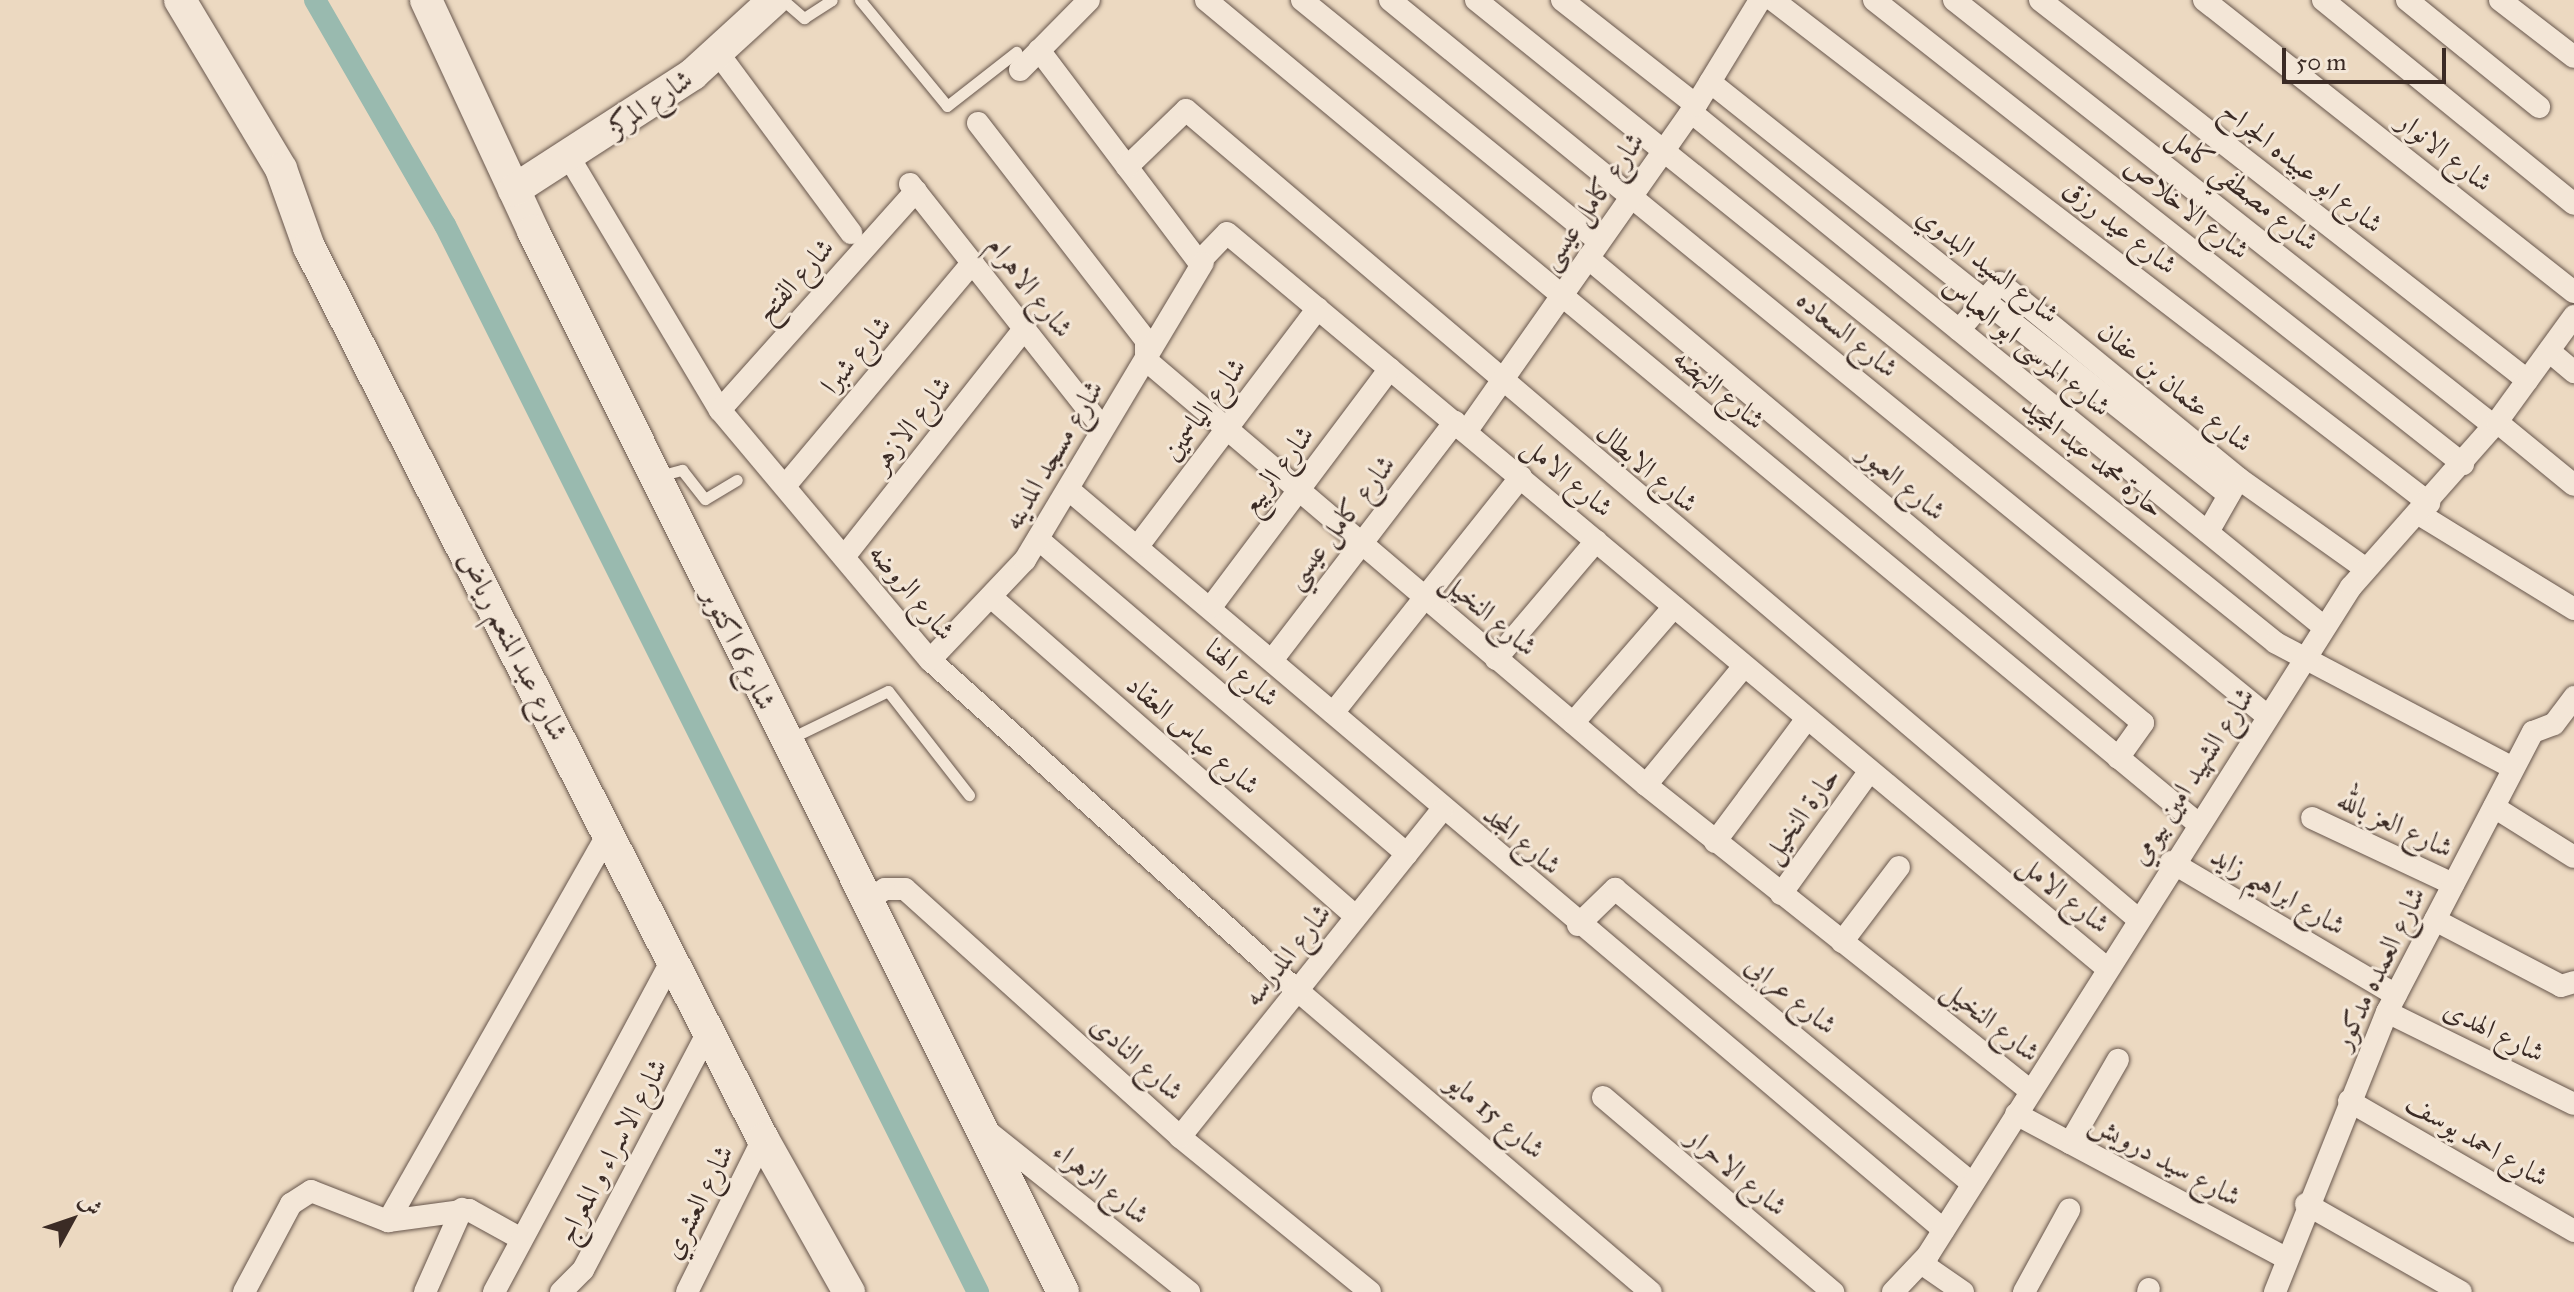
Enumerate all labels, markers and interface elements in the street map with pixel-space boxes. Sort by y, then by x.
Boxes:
scale bar [2286,32,2450,82]
text: 50 m [2296,47,2346,77]
street label: شارع المركز [601,62,699,144]
street label: شارع ابو عبيده الجراح [2214,93,2390,241]
street label: شارع الانوار [2391,105,2499,199]
street label: شارع مصطفي كامل [2161,119,2325,259]
street label: شارع كامل عيسى [1532,126,1652,276]
street label: شارع الاخلاص [2118,149,2256,267]
street label: شارع عيد رزق [2056,172,2184,282]
street label: شارع السيد البدوي [1910,199,2066,331]
street label: شارع الاهرام [980,230,1080,344]
street label: شارع الفتح [749,231,841,329]
street label: شارع المرسى ابو العباس [1937,268,2117,424]
street label: شارع السعاده [1789,283,1905,385]
street label: شارع شبرا [814,309,898,401]
street label: شارع عثمان بن عفان [2091,314,2259,460]
street label: شارع النهضه [1666,341,1772,437]
street label: شارع الياسمين [1155,351,1253,467]
street label: شارع الازهر [863,369,959,479]
street label: شارع مسجد المدينه [995,374,1111,536]
street label: حارة محمد عبد المجيد [2015,389,2171,525]
street label: شارع الابطال [1589,416,1705,520]
street label: شارع الربيع [1233,419,1321,521]
street label: شارع الامل [1516,430,1620,524]
street label: شارع العبور [1852,436,1952,528]
street label: شارع كامل عيسي [1277,449,1403,595]
street label: شارع الروضه [862,537,962,647]
street label: شارع عبد المنعم رياض [451,546,575,746]
street label: شارع النخيل [1434,564,1544,664]
street label: شارع 6 اكتوبر [695,582,783,716]
street label: شارع الهنا [1198,632,1286,714]
street label: شارع عباس العقاد [1119,668,1267,802]
street label: شارع الشهيد امين بيومي [2122,681,2262,871]
street label: حارة النخيل [1755,760,1847,870]
street label: شارع العز بالله [2332,783,2458,865]
street label: شارع المجد [1476,798,1568,882]
street label: شارع ابراهيم زايد [2205,839,2351,943]
street label: شارع الامل [2012,847,2116,941]
street label: شارع العمده مدكور [2325,881,2433,1055]
street label: شارع المدرسه [1236,897,1338,1013]
street label: شارع عرابى [1739,948,1843,1042]
street label: شارع النخيل [1936,973,2046,1069]
street label: شارع الهدى [2438,992,2550,1070]
street label: شارع النادى [1084,1008,1190,1108]
street label: شارع الاسراء و المعراج [549,1053,675,1249]
street label: شارع 15 مايو [1440,1066,1552,1166]
street label: شارع احمد يوسف [2400,1086,2554,1194]
street label: شارع سيد درويش [2083,1106,2247,1214]
street label: شارع الاحرار [1680,1120,1794,1224]
street label: شارع الزهراء [1046,1134,1156,1232]
street label: شارع العشري [655,1139,741,1265]
north arrow [32,1180,112,1260]
text: ش [73,1187,108,1221]

